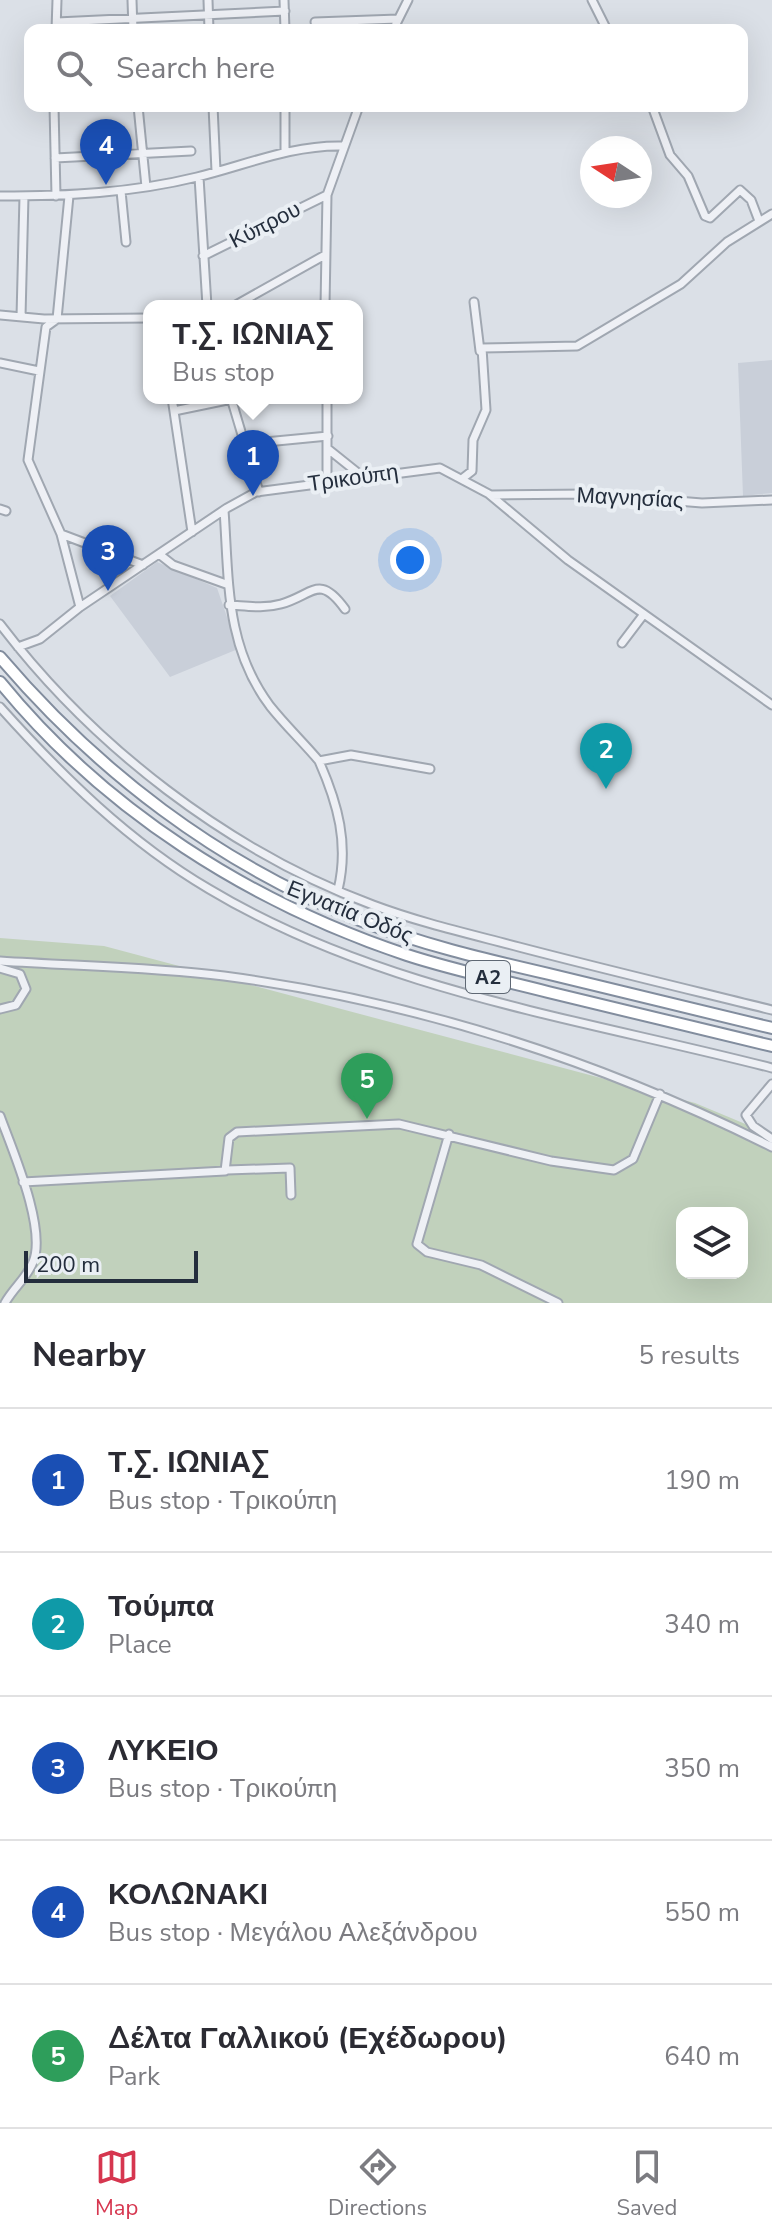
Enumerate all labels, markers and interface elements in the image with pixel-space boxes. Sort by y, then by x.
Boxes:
search box [24,24,748,112]
icon: search [52,46,96,90]
text: Search here [116,48,275,89]
pin: 4 [80,119,132,185]
north arrow [580,136,652,208]
street label: Κύπρου [224,194,306,256]
popup [143,300,363,404]
text: Τ.Σ. ΙΩΝΙΑΣ [172,314,334,355]
text: Bus stop [172,355,275,390]
pin: 1 [227,430,279,496]
street label: Τρικούπη [306,457,400,499]
street label: Μαγνησίας [576,480,684,516]
pin: 3 [82,525,134,591]
your location [390,540,430,580]
pin: 2 [580,723,632,789]
street label: Εγνατία Οδός [282,873,418,951]
road number: Α2 [466,961,510,993]
pin: 5 [341,1053,393,1119]
map controls [676,1207,748,1279]
button: layers [676,1207,748,1279]
scale bar [24,1247,198,1283]
text: 200 m [36,1250,100,1280]
text: Nearby [32,1332,146,1378]
text: 5 results [639,1338,740,1373]
text: Τ.Σ. ΙΩΝΙΑΣ [108,1442,269,1483]
text: 1 [50,1463,66,1498]
text: 190 m [664,1463,740,1498]
text: Bus stop · Τρικούπη [108,1483,337,1518]
text: Τούμπα [108,1586,214,1627]
text: 2 [50,1607,66,1642]
text: 340 m [664,1607,740,1642]
text: Place [108,1627,172,1662]
text: ΛΥΚΕΙΟ [108,1730,219,1771]
text: 3 [50,1751,66,1786]
text: 350 m [664,1751,740,1786]
text: Bus stop · Τρικούπη [108,1771,337,1806]
text: ΚΟΛΩΝΑΚΙ [108,1874,268,1915]
text: 4 [50,1895,66,1930]
text: 550 m [664,1895,740,1930]
text: Bus stop · Μεγάλου Αλεξάνδρου [108,1915,478,1950]
text: Δέλτα Γαλλικού (Εχέδωρου) [108,2018,508,2059]
text: 5 [50,2039,66,2074]
text: 640 m [664,2039,740,2074]
text: Park [108,2059,160,2094]
tab: Map [95,2145,139,2223]
tab: Directions [328,2145,427,2223]
tab: Saved [617,2145,677,2223]

